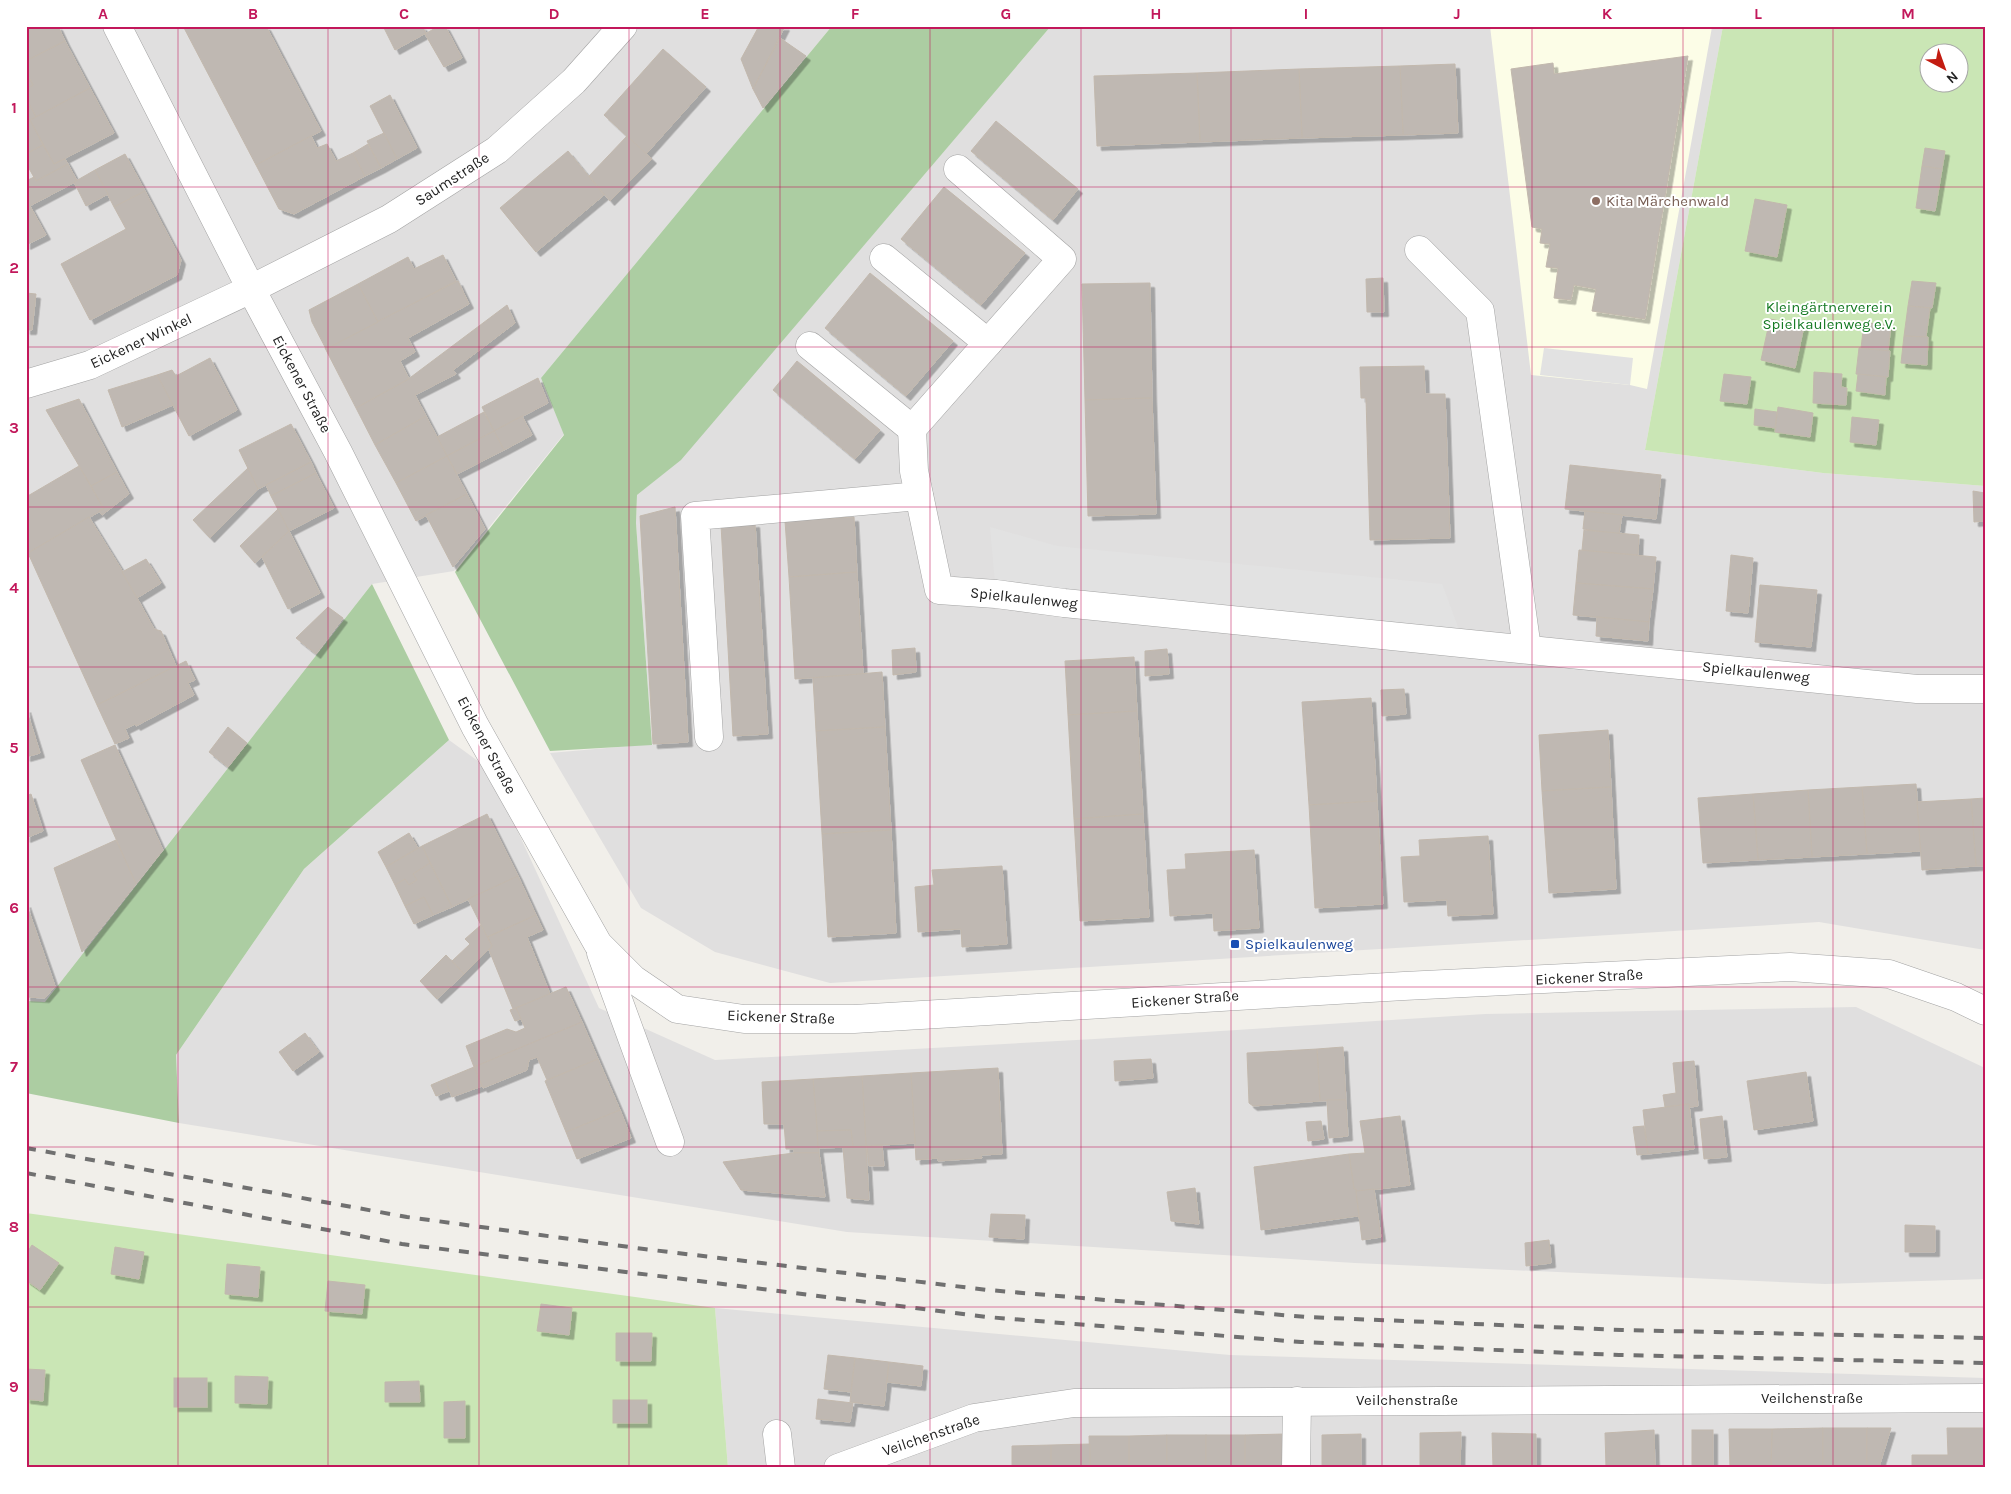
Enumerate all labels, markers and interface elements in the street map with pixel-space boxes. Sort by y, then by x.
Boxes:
text: A [98,4,108,23]
text: B [248,4,258,23]
text: C [399,4,409,23]
text: D [549,4,560,23]
text: E [700,4,710,23]
text: F [851,4,860,23]
text: G [1001,4,1011,23]
text: H [1150,4,1162,23]
text: I [1304,4,1308,23]
text: J [1453,4,1461,23]
text: K [1602,4,1613,23]
text: L [1754,4,1762,23]
text: M [1901,4,1915,23]
north arrow [1918,42,1968,92]
text: N [1943,68,1962,87]
text: 1 [11,98,17,117]
street label: Saumstraße [412,148,492,210]
place label: Kita Märchenwald [1606,192,1729,210]
marker: Kita Märchenwald [1590,195,1602,207]
text: 2 [9,258,19,277]
park label: Kleingärtnerverein Spielkaulenweg e.V. [1762,298,1896,333]
street label: Eickener Winkel [87,310,195,372]
street label: Eickener Straße [269,332,335,436]
text: 3 [9,418,19,437]
text: 4 [9,578,19,597]
street label: Spielkaulenweg [969,583,1079,613]
street label: Spielkaulenweg [1701,657,1811,687]
street label: Eickener Straße [454,693,520,797]
text: 5 [9,738,19,757]
text: 6 [9,898,19,917]
place label: Spielkaulenweg [1245,935,1354,953]
marker: Spielkaulenweg [1229,938,1241,950]
street label: Eickener Straße [1535,965,1643,989]
street label: Eickener Straße [1131,986,1239,1012]
street label: Eickener Straße [727,1006,835,1028]
text: 7 [10,1057,18,1076]
text: 8 [9,1217,19,1236]
text: 9 [9,1377,19,1396]
street label: Veilchenstraße [1761,1389,1863,1407]
street label: Veilchenstraße [1356,1391,1458,1409]
street label: Veilchenstraße [880,1410,982,1460]

